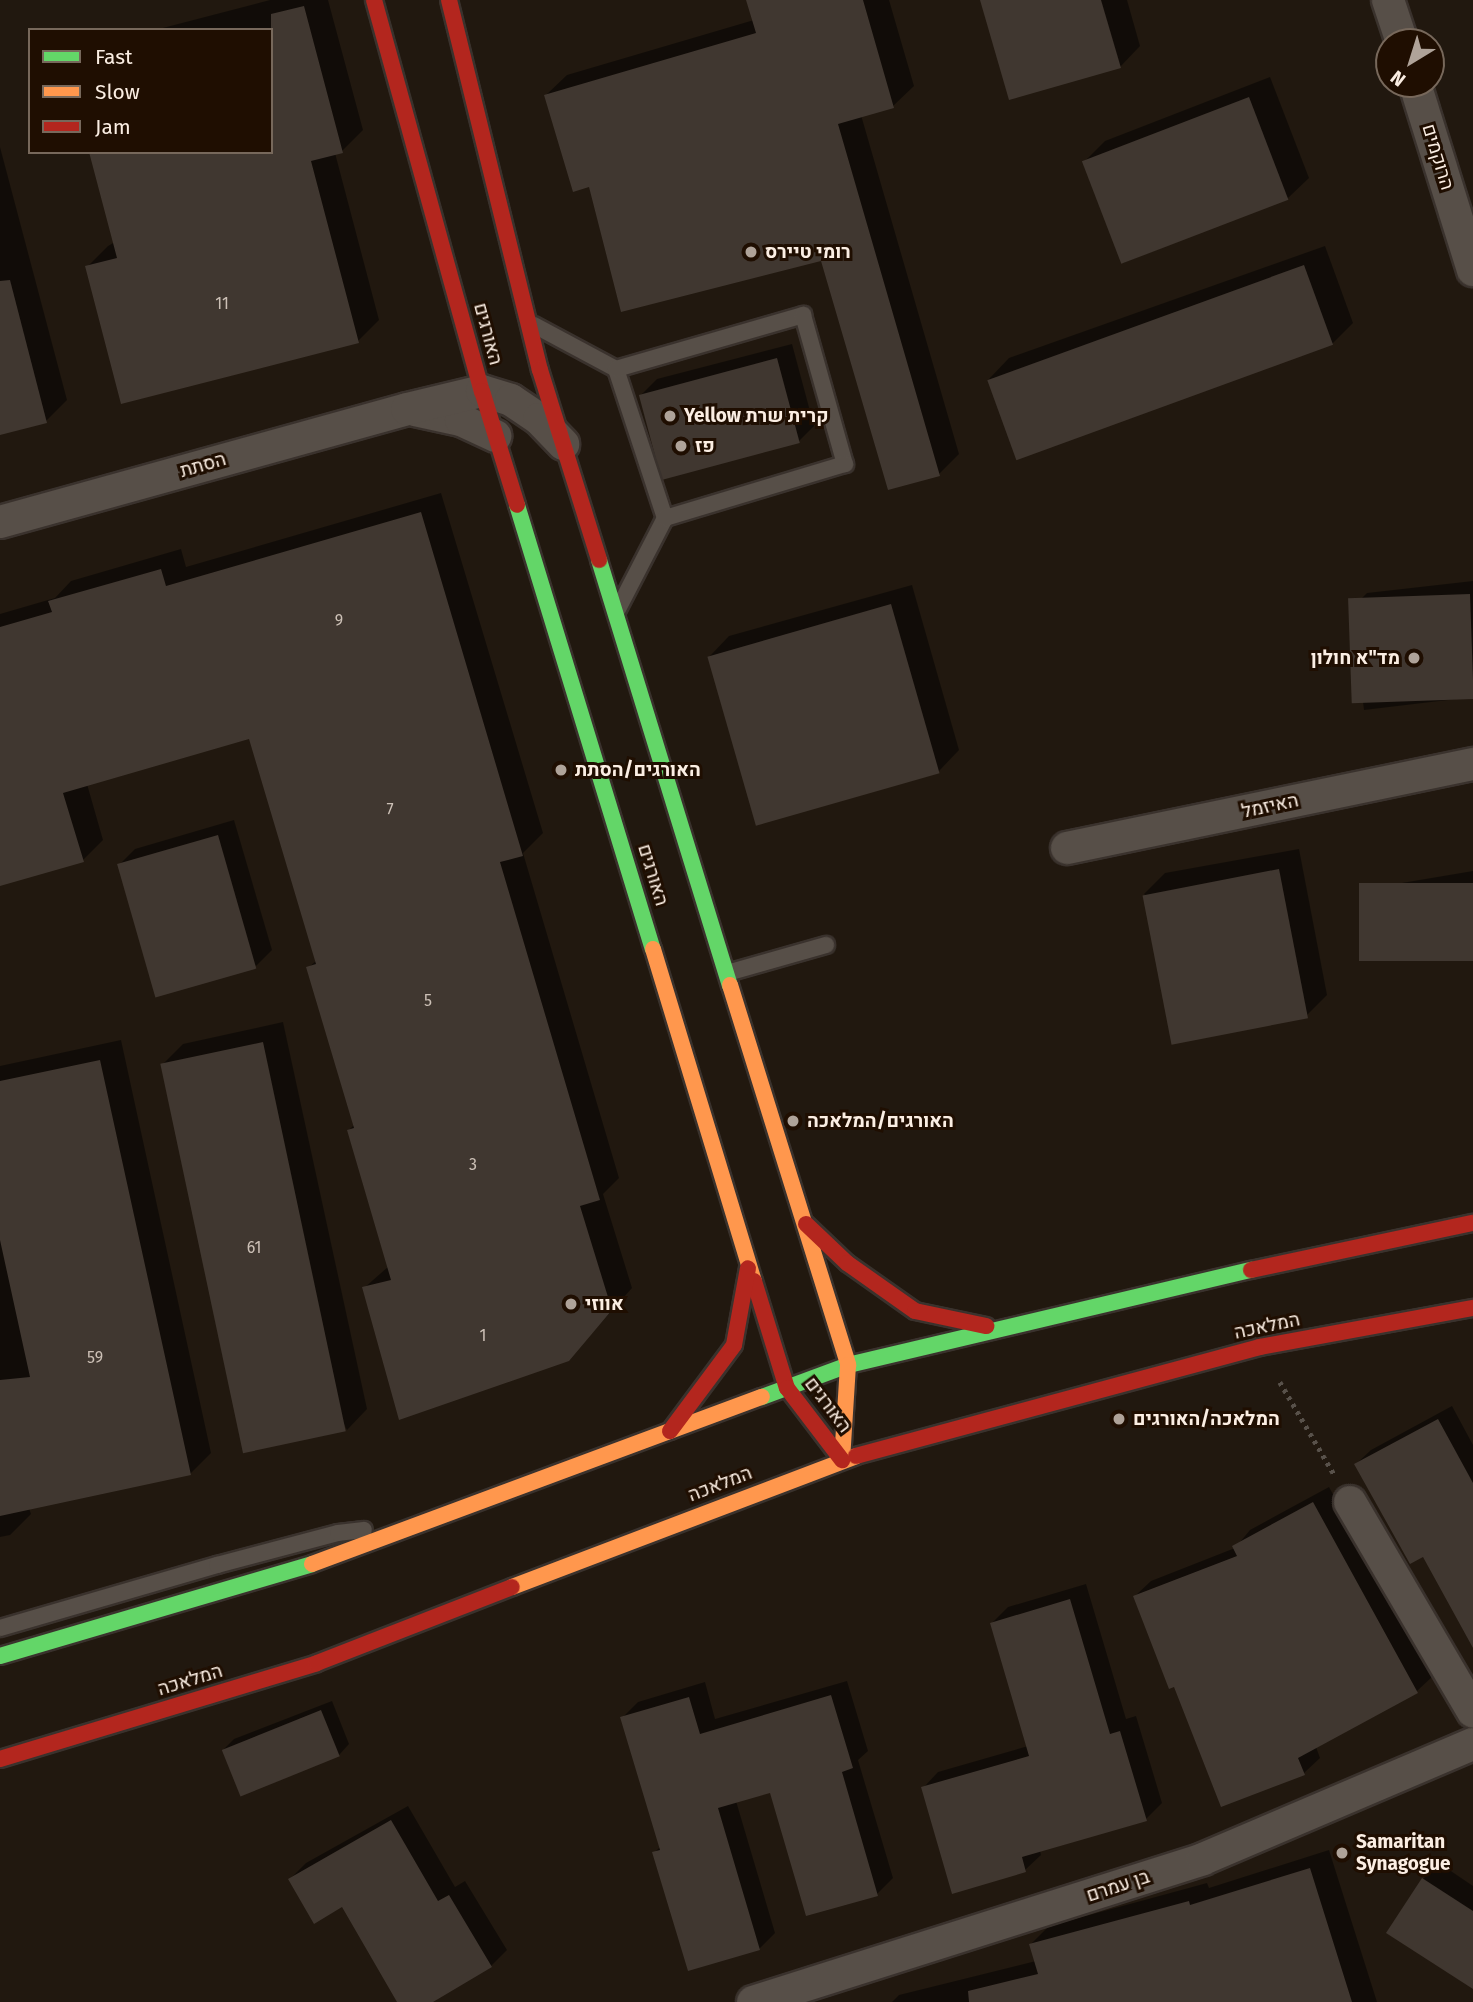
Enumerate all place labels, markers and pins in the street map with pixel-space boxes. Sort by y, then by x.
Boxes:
place label: רומי טיירס [765,241,851,263]
marker: רומי טיירס [743,244,759,260]
place label: Yellow קרית שרת [684,405,829,427]
marker: Yellow קרית שרת [662,408,678,424]
place label: פז [695,435,715,457]
marker: פז [673,438,689,454]
place label: מד"א חולון [1311,647,1400,669]
marker: מד"א חולון [1406,650,1422,666]
place label: האורגים/הסתת [575,759,701,781]
marker: האורגים/הסתת [553,762,569,778]
place label: האורגים/המלאכה [807,1110,954,1132]
marker: האורגים/המלאכה [785,1113,801,1129]
place label: אווזי [585,1293,624,1315]
marker: אווזי [563,1296,579,1312]
place label: המלאכה/האורגים [1133,1408,1280,1430]
marker: המלאכה/האורגים [1111,1411,1127,1427]
place label: Samaritan Synagogue [1356,1831,1450,1875]
marker: Samaritan Synagogue [1334,1845,1350,1861]

